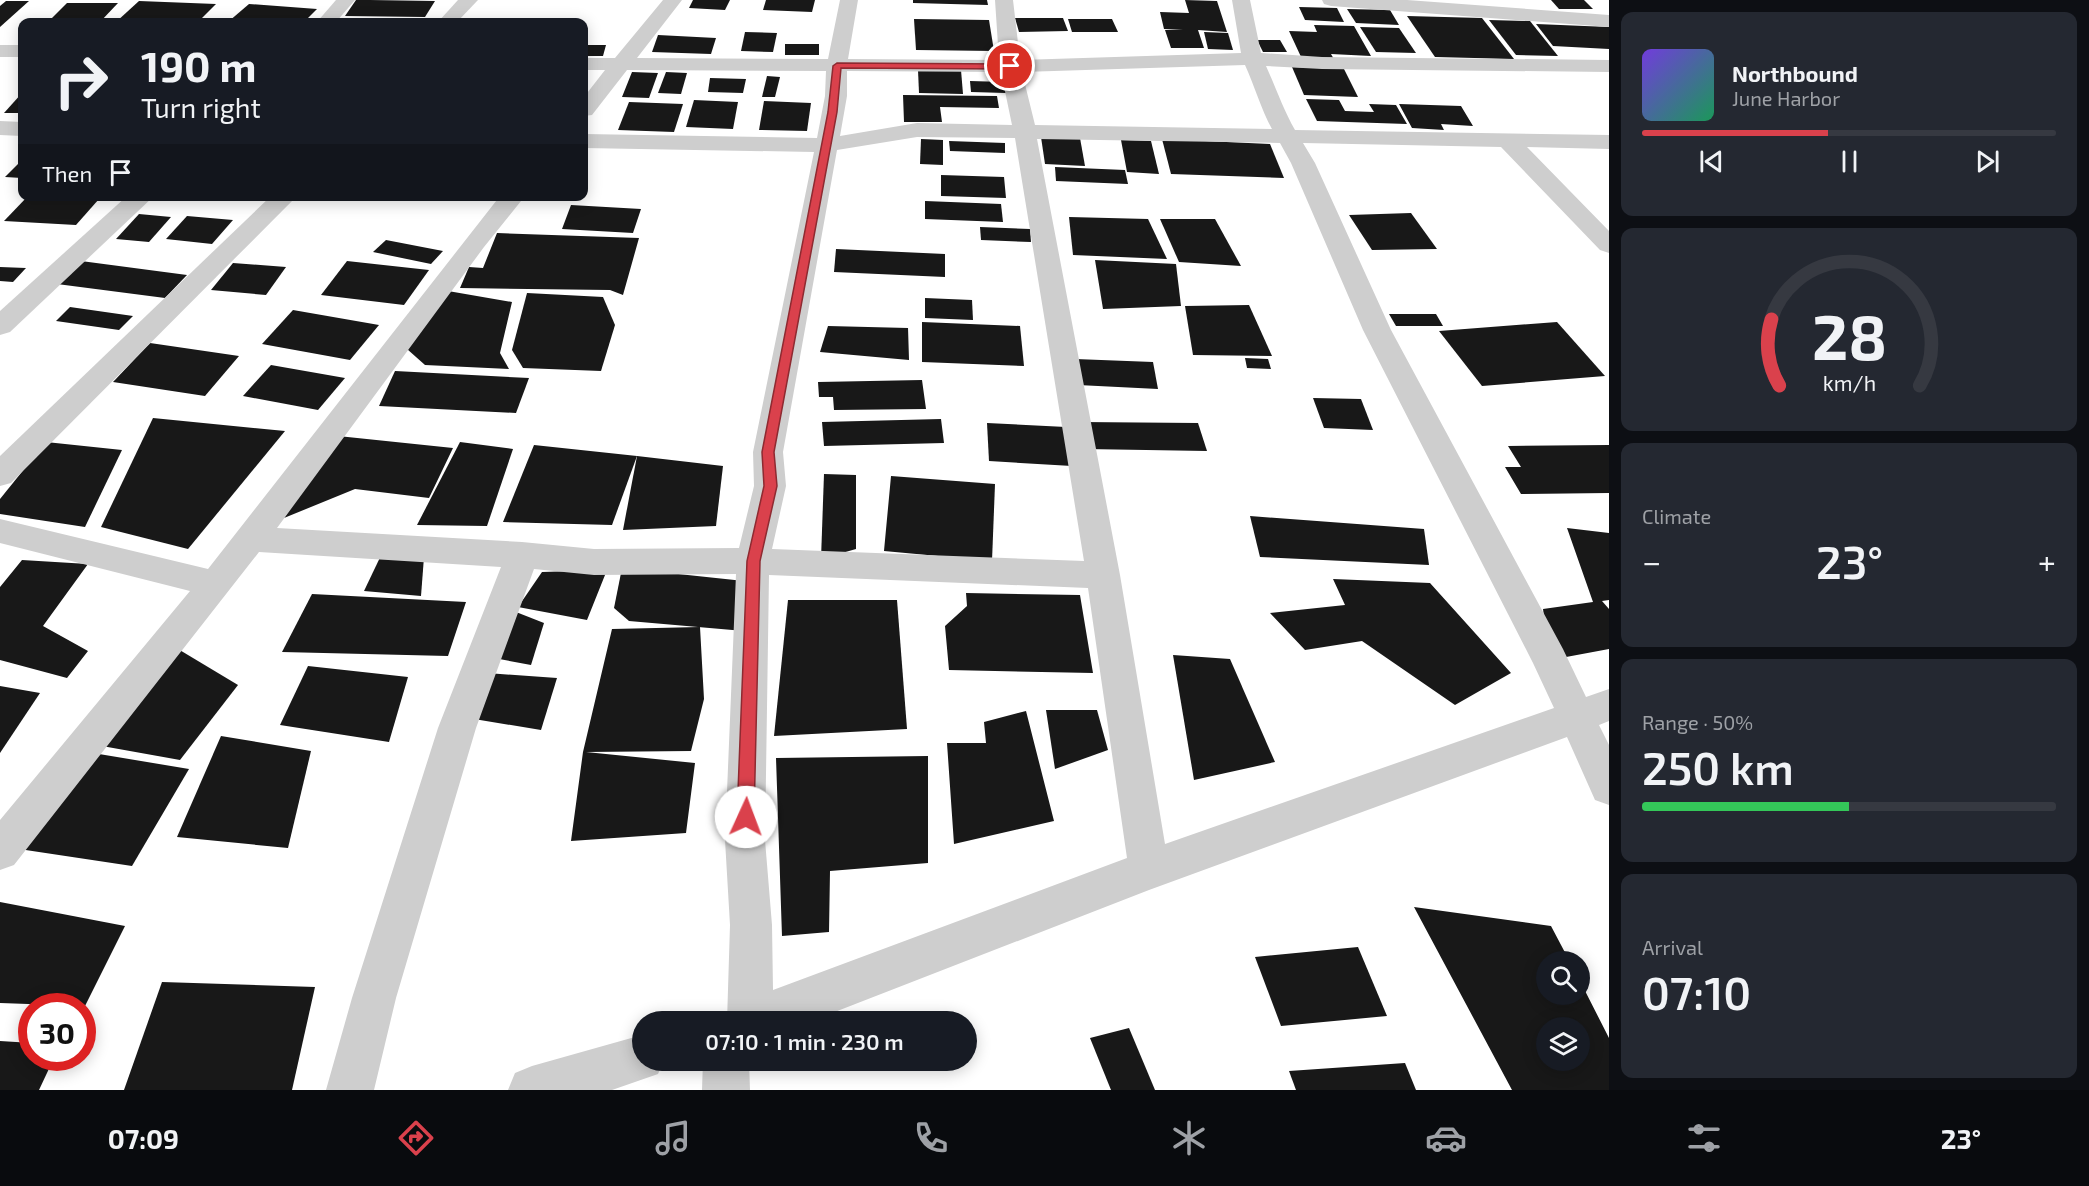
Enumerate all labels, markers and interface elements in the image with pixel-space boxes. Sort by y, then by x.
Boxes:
text: 190 m [141,40,257,90]
pin [984,40,1035,91]
icon: right [42,42,120,120]
icon: arrive [993,49,1026,82]
text: Northbound [1732,60,1858,86]
text: June Harbor [1732,86,1840,110]
text: Turn right [141,91,261,123]
icon: previous [1695,145,1728,178]
icon: pause [1833,145,1866,178]
icon: next [1971,145,2004,178]
icon: arrive [104,156,137,189]
text: Then [42,160,92,186]
text: 28 [1811,299,1887,374]
text: km/h [1822,371,1876,396]
text: Climate [1642,504,1711,528]
text: 23° [1816,534,1883,588]
text: − [1642,541,1661,581]
text: + [2038,541,2056,581]
text: Range · 50% [1642,710,1753,734]
text: 250 km [1642,740,1794,794]
position arrow [714,785,778,849]
text: Arrival [1642,935,1703,959]
map controls [1536,951,1590,1071]
button: search [1536,951,1590,1005]
text: 07:10 [1642,965,1751,1019]
speed limit sign: 30 [18,993,96,1071]
button: layers [1536,1017,1590,1071]
text: 07:10 · 1 min · 230 m [705,1028,904,1054]
icon: directions [395,1117,437,1159]
icon: music [652,1117,694,1159]
icon: phone [910,1117,952,1159]
icon: climate [1168,1117,1210,1159]
icon: car [1425,1117,1467,1159]
icon: filters [1683,1117,1725,1159]
text: 07:09 [108,1122,179,1154]
text: 23° [1941,1122,1981,1154]

